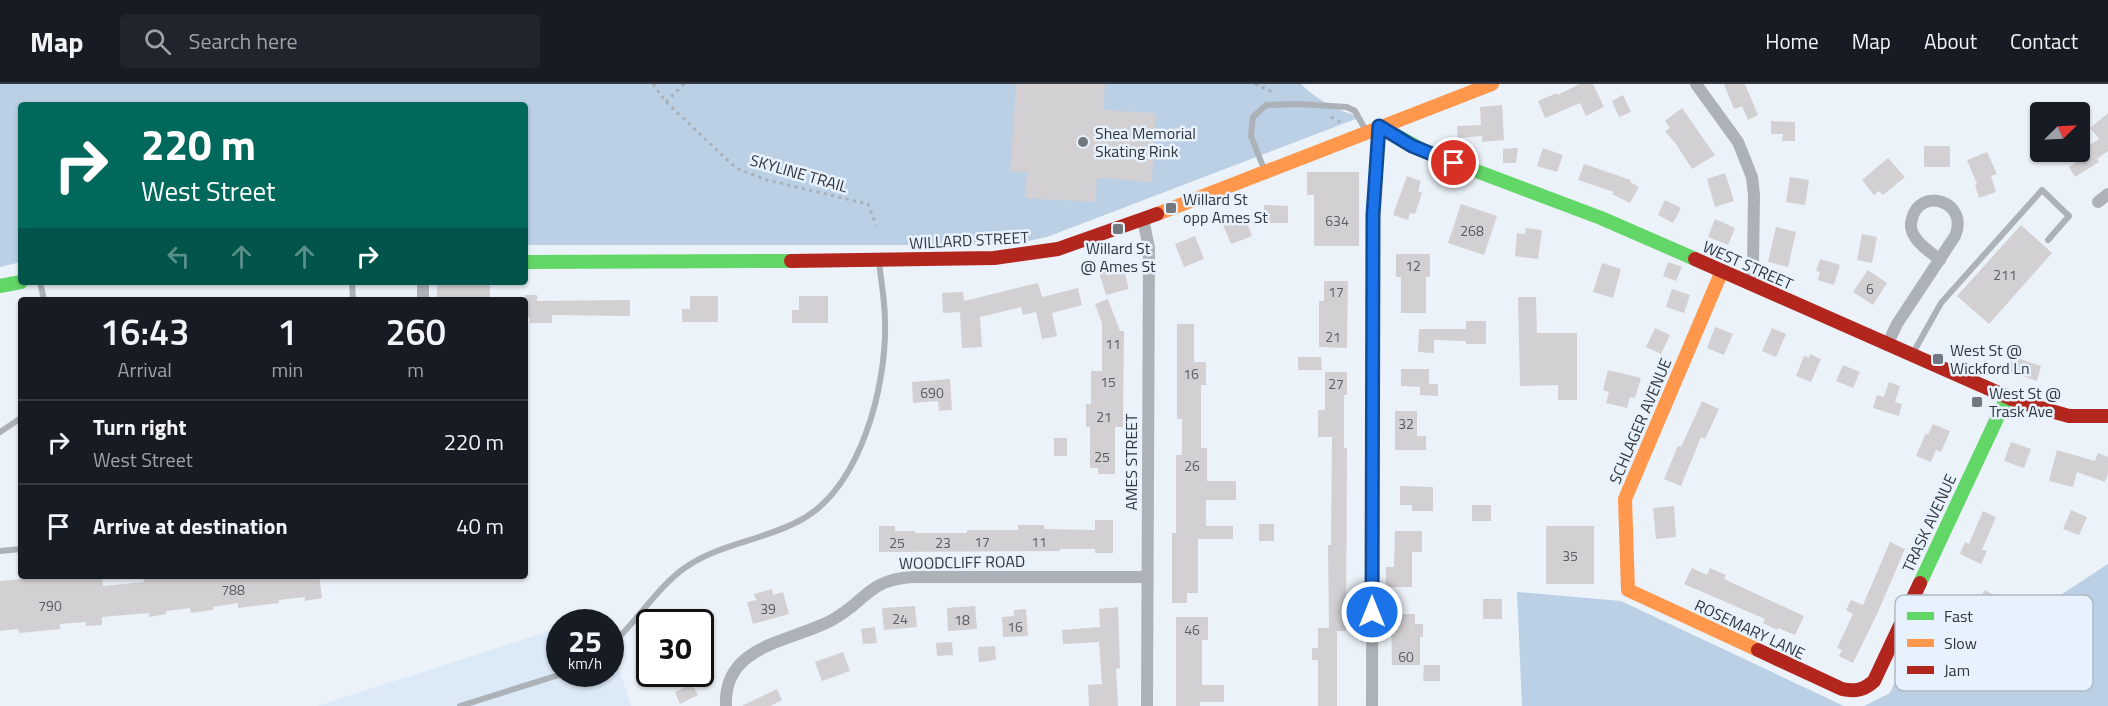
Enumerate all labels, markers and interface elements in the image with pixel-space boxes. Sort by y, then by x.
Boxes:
search box [120,14,540,68]
text: Map [30,20,84,63]
text: Search here [189,24,298,58]
icon: search [141,25,174,58]
text: Home [1765,25,1819,57]
text: Map [1852,25,1891,57]
text: About [1924,25,1977,57]
text: Contact [2010,25,2078,57]
north arrow [2030,102,2090,162]
map controls [2030,102,2090,162]
text: 220 m [141,112,256,176]
place label: Shea Memorial Skating Rink [1095,121,1196,163]
icon: right [42,126,120,204]
marker: Shea Memorial Skating Rink [1076,135,1090,149]
pin [1428,137,1479,188]
icon: arrive [1437,146,1470,179]
street label: SKYLINE TRAIL [747,148,851,198]
text: West Street [141,170,276,211]
place label: Willard St opp Ames St [1183,187,1268,229]
marker: Willard St opp Ames St [1164,201,1178,215]
house number: 634 [1325,210,1349,231]
house number: 268 [1460,220,1484,241]
marker: Willard St @ Ames St [1111,222,1125,236]
street label: WILLARD STREET [909,225,1030,255]
street label: WEST STREET [1699,234,1798,296]
place label: Willard St @ Ames St [1080,236,1156,278]
icon: left [162,240,195,273]
icon: ahead [225,240,258,273]
icon: ahead [288,240,321,273]
icon: right [351,240,384,273]
house number: 12 [1405,255,1421,276]
house number: 211 [1993,264,2017,285]
house number: 6 [1866,278,1874,299]
house number: 17 [1328,281,1344,302]
text: 16:43 [100,304,189,359]
text: 1 [277,304,297,359]
text: 260 [385,304,446,359]
house number: 21 [1325,326,1341,347]
house number: 11 [1105,333,1121,354]
place label: West St @ Wickford Ln [1950,338,2030,380]
marker: West St @ Wickford Ln [1931,352,1945,366]
text: Arrival [118,354,172,385]
text: min [271,354,303,385]
text: m [407,354,424,385]
street label: SCHLAGER AVENUE [1603,354,1677,488]
house number: 16 [1183,363,1199,384]
house number: 15 [1100,371,1116,392]
house number: 27 [1328,373,1344,394]
place label: West St @ Trask Ave [1989,381,2061,423]
house number: 690 [920,382,944,403]
marker: West St @ Trask Ave [1970,395,1984,409]
house number: 21 [1096,406,1112,427]
text: Turn right [93,410,187,444]
street label: AMES STREET [1119,413,1143,511]
house number: 32 [1398,413,1414,434]
text: 220 m [444,425,504,459]
icon: right [42,426,75,459]
text: West Street [93,444,193,475]
house number: 25 [1094,446,1110,467]
house number: 26 [1184,455,1200,476]
street label: TRASK AVENUE [1896,470,1962,576]
text: Arrive at destination [93,509,288,543]
text: 40 m [456,509,504,543]
icon: arrive [42,510,75,543]
house number: 17 [974,531,990,552]
house number: 11 [1031,531,1047,552]
house number: 25 [889,532,905,553]
house number: 23 [935,532,951,553]
house number: 35 [1562,545,1578,566]
street label: WOODCLIFF ROAD [899,549,1025,575]
house number: 788 [221,579,245,600]
position arrow [1340,580,1404,644]
street label: ROSEMARY LANE [1691,593,1809,665]
house number: 790 [38,595,62,616]
legend [1895,595,2093,691]
house number: 39 [760,598,776,619]
text: Fast [1944,604,1973,628]
house number: 24 [892,608,908,629]
speed limit sign: 30 [636,609,714,687]
house number: 18 [954,609,970,630]
house number: 16 [1007,616,1023,637]
text: 25 [568,618,602,664]
house number: 46 [1184,619,1200,640]
text: Slow [1944,631,1977,655]
house number: 60 [1398,646,1414,667]
text: km/h [568,652,602,675]
text: Jam [1944,658,1970,682]

